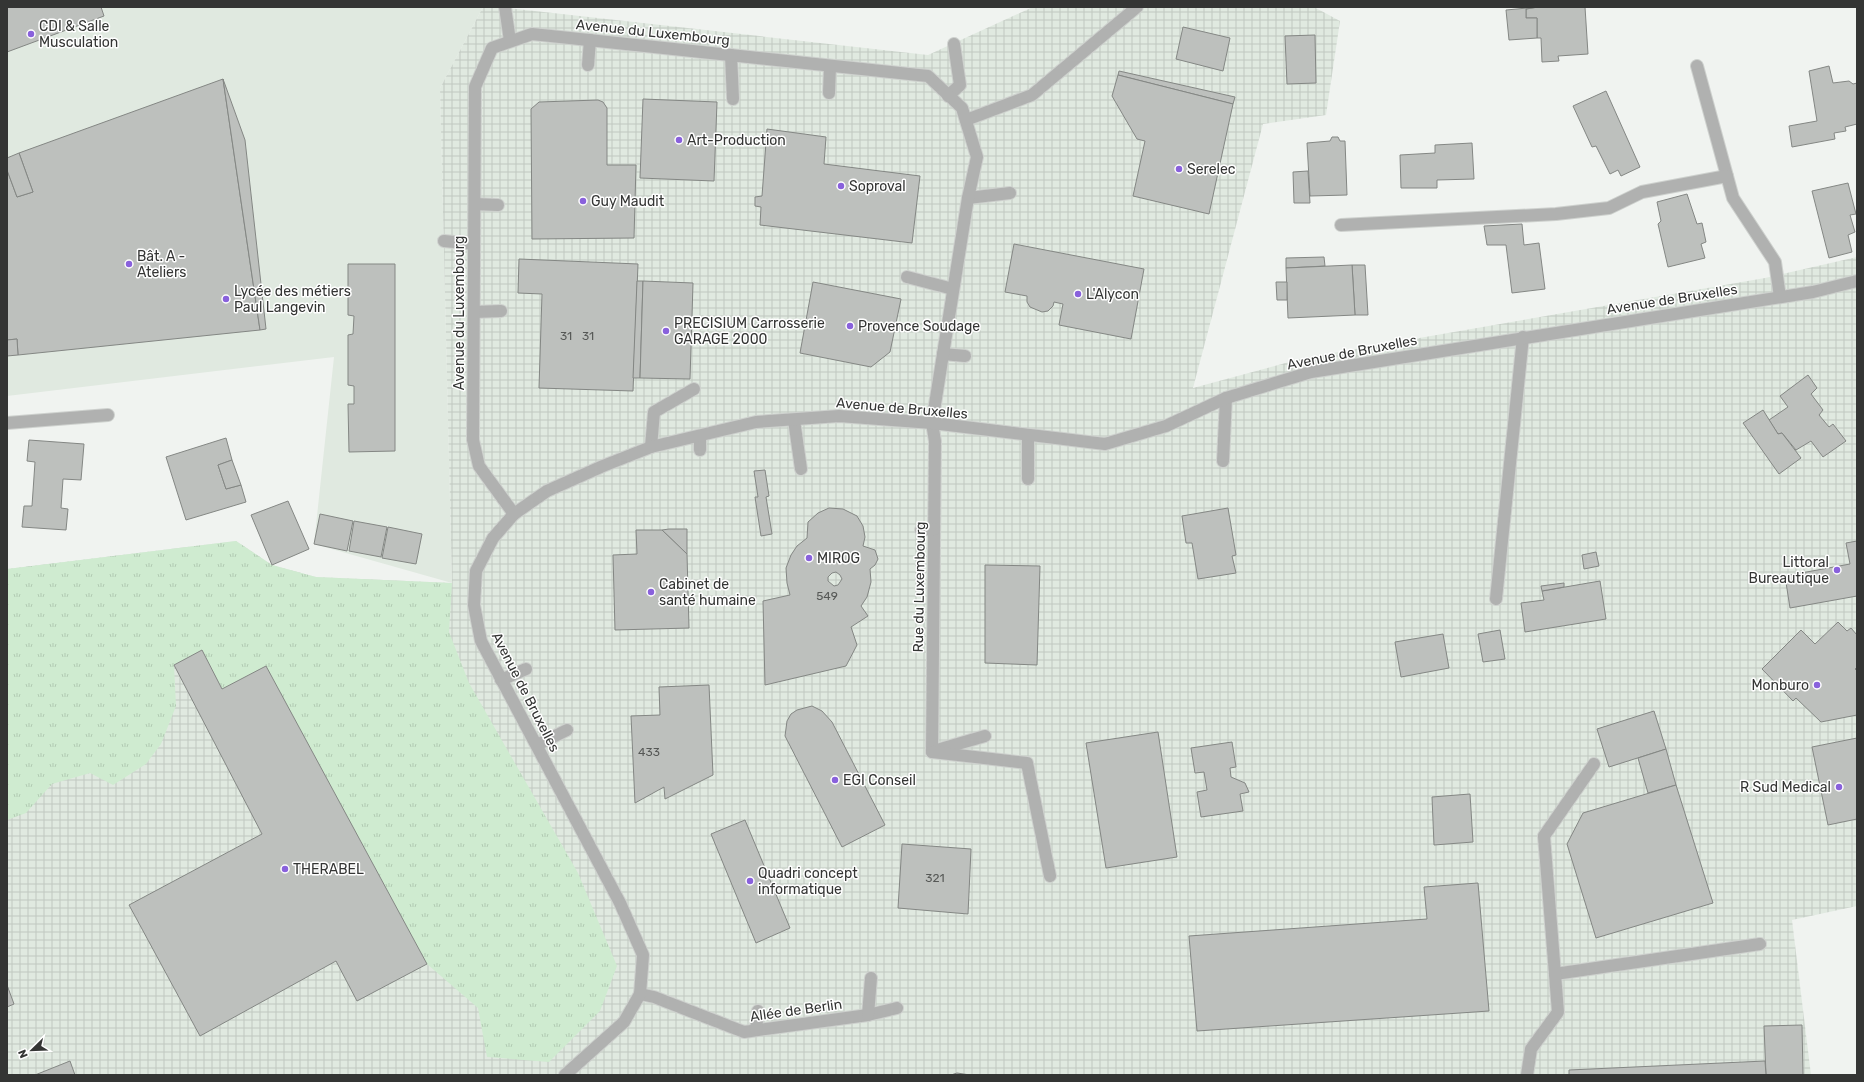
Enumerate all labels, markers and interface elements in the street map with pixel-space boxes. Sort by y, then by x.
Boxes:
street label: Avenue du Luxembourg [575,16,731,49]
place label: CDI & Salle Musculation [39,18,118,51]
marker: CDI & Salle Musculation [26,29,36,39]
place label: Art-Production [687,132,786,149]
marker: Art-Production [674,135,684,145]
place label: Serelec [1187,161,1236,178]
marker: Serelec [1174,164,1184,174]
place label: Soproval [849,178,906,195]
marker: Soproval [836,181,846,191]
place label: Guy Maudit [591,193,665,210]
marker: Guy Maudit [578,196,588,206]
street label: Avenue du Luxembourg [451,236,468,390]
place label: Bât. A - Ateliers [137,248,186,281]
marker: Bât. A - Ateliers [124,259,134,269]
street label: Avenue de Bruxelles [1605,281,1739,318]
place label: Lycée des métiers Paul Langevin [234,283,351,316]
place label: L'Alycon [1086,286,1139,303]
marker: L'Alycon [1073,289,1083,299]
marker: Lycée des métiers Paul Langevin [221,294,231,304]
place label: PRECISIUM Carrosserie GARAGE 2000 [674,315,825,348]
place label: Provence Soudage [858,318,980,335]
marker: Provence Soudage [845,321,855,331]
marker: PRECISIUM Carrosserie GARAGE 2000 [661,326,671,336]
house number: 31 [560,329,572,343]
house number: 31 [582,329,594,343]
street label: Avenue de Bruxelles [1286,332,1419,373]
street label: Avenue de Bruxelles [835,394,969,423]
street label: Rue du Luxembourg [910,521,929,653]
place label: MIROG [817,550,860,567]
marker: MIROG [804,553,814,563]
place label: Littoral Bureautique [1749,554,1829,587]
marker: Littoral Bureautique [1832,565,1842,575]
place label: Cabinet de santé humaine [659,576,756,609]
marker: Cabinet de santé humaine [646,587,656,597]
house number: 549 [816,589,838,603]
street label: Avenue de Bruxelles [488,629,563,755]
place label: Monburo [1751,677,1809,694]
marker: Monburo [1812,680,1822,690]
house number: 433 [638,745,660,759]
place label: EGI Conseil [843,772,916,789]
marker: EGI Conseil [830,775,840,785]
place label: R Sud Medical [1740,779,1831,796]
marker: R Sud Medical [1834,782,1844,792]
place label: THERABEL [293,861,364,878]
marker: THERABEL [280,864,290,874]
place label: Quadri concept informatique [758,865,858,898]
house number: 321 [925,871,945,885]
marker: Quadri concept informatique [745,876,755,886]
street label: Allée de Berlin [749,996,843,1025]
north arrow [12,1030,52,1070]
text: N [16,1047,31,1060]

